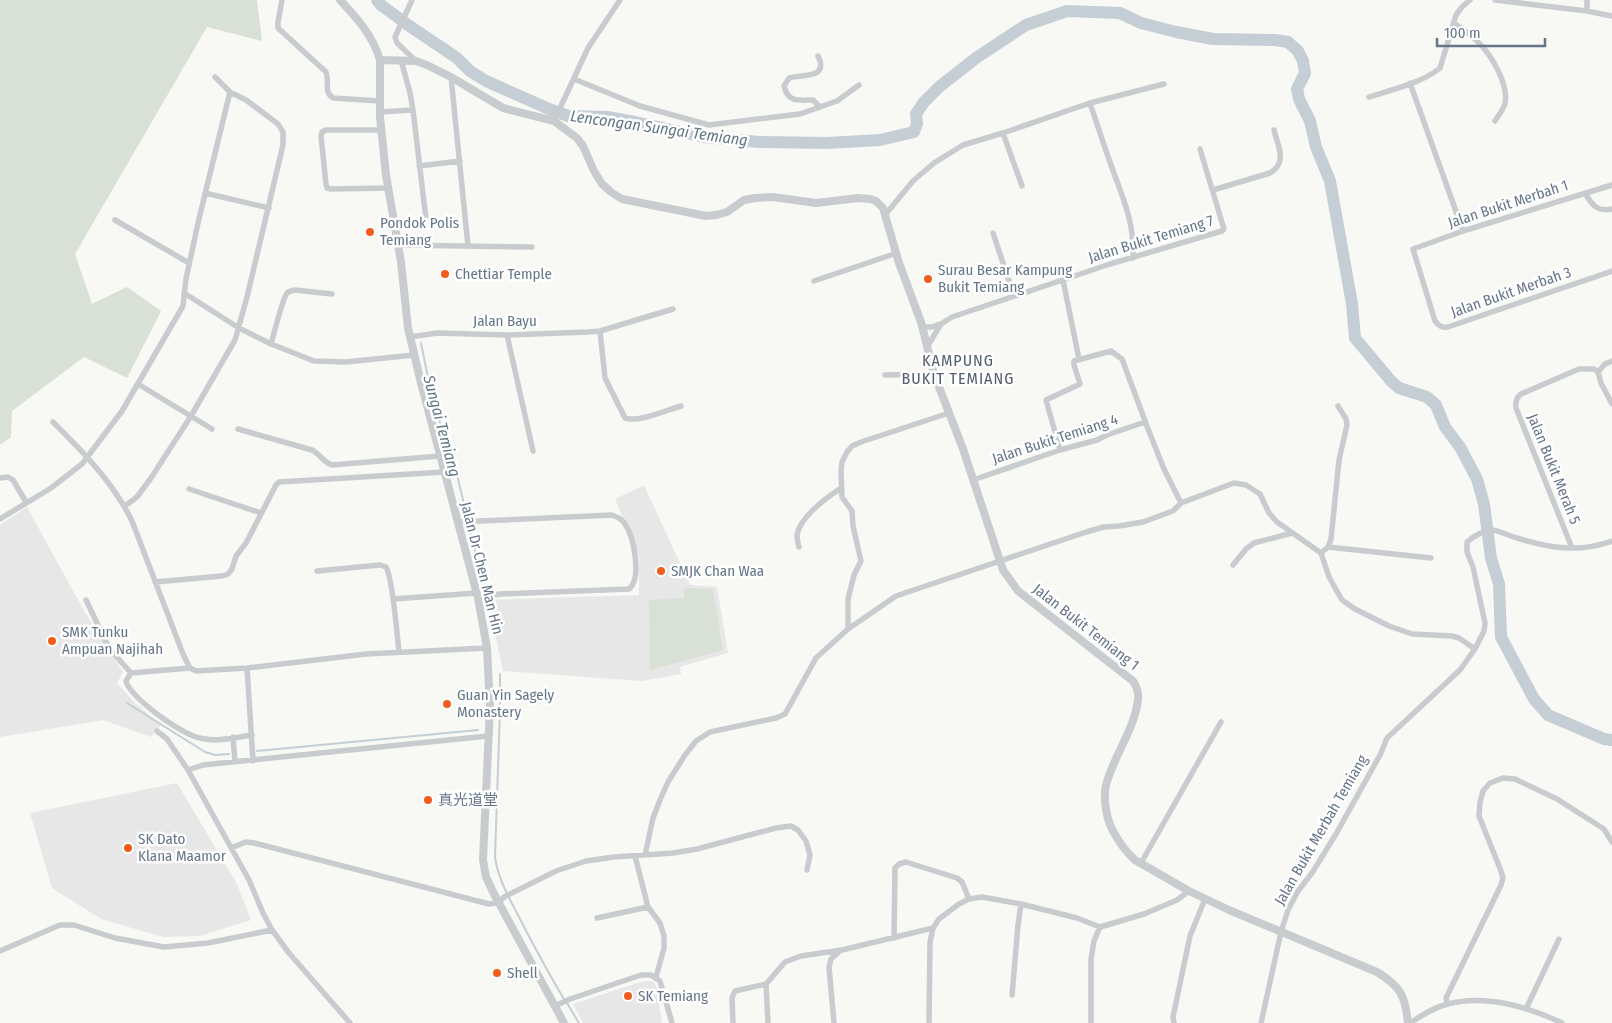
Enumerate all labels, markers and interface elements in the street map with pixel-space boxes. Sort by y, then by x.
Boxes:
scale bar [1437,15,1544,47]
text: 100 m [1444,24,1481,42]
water label: Lencongan Sungai Temiang [569,106,749,150]
street label: Jalan Bukit Merbah 1 [1446,176,1570,232]
street label: Jalan Bukit Temiang 7 [1086,211,1216,267]
place label: Pondok Polis Temiang [380,214,459,249]
marker: Pondok Polis Temiang [364,226,376,238]
place label: Surau Besar Kampung Bukit Temiang [938,261,1072,296]
street label: Jalan Bukit Merbah 3 [1449,263,1574,321]
place label: Chettiar Temple [455,265,552,283]
marker: Chettiar Temple [439,268,451,280]
marker: Surau Besar Kampung Bukit Temiang [922,273,934,285]
street label: Jalan Bayu [473,312,537,330]
district label: KAMPUNG BUKIT TEMIANG [902,351,1014,388]
water label: Sungai Temiang [419,372,465,479]
street label: Jalan Bukit Temiang 4 [990,410,1120,468]
street label: Jalan Bukit Merah 5 [1524,411,1584,527]
street label: Jalan Dr Chen Man Hin [457,500,507,636]
place label: SMJK Chan Waa [671,562,764,580]
marker: SMJK Chan Waa [655,565,667,577]
street label: Jalan Bukit Temiang 1 [1029,580,1143,674]
place label: SMK Tunku Ampuan Najihah [62,623,163,658]
marker: SMK Tunku Ampuan Najihah [46,635,58,647]
place label: Guan Yin Sagely Monastery [457,686,555,721]
marker: Guan Yin Sagely Monastery [441,698,453,710]
street label: Jalan Bukit Merbah Temiang [1271,752,1371,908]
place label: 真光道堂 [438,791,498,809]
marker: 真光道堂 [422,794,434,806]
place label: SK Dato Klana Maamor [138,830,227,865]
marker: SK Dato Klana Maamor [122,842,134,854]
place label: Shell [507,964,538,982]
marker: Shell [491,967,503,979]
place label: SK Temiang [638,987,708,1005]
marker: SK Temiang [622,990,634,1002]

